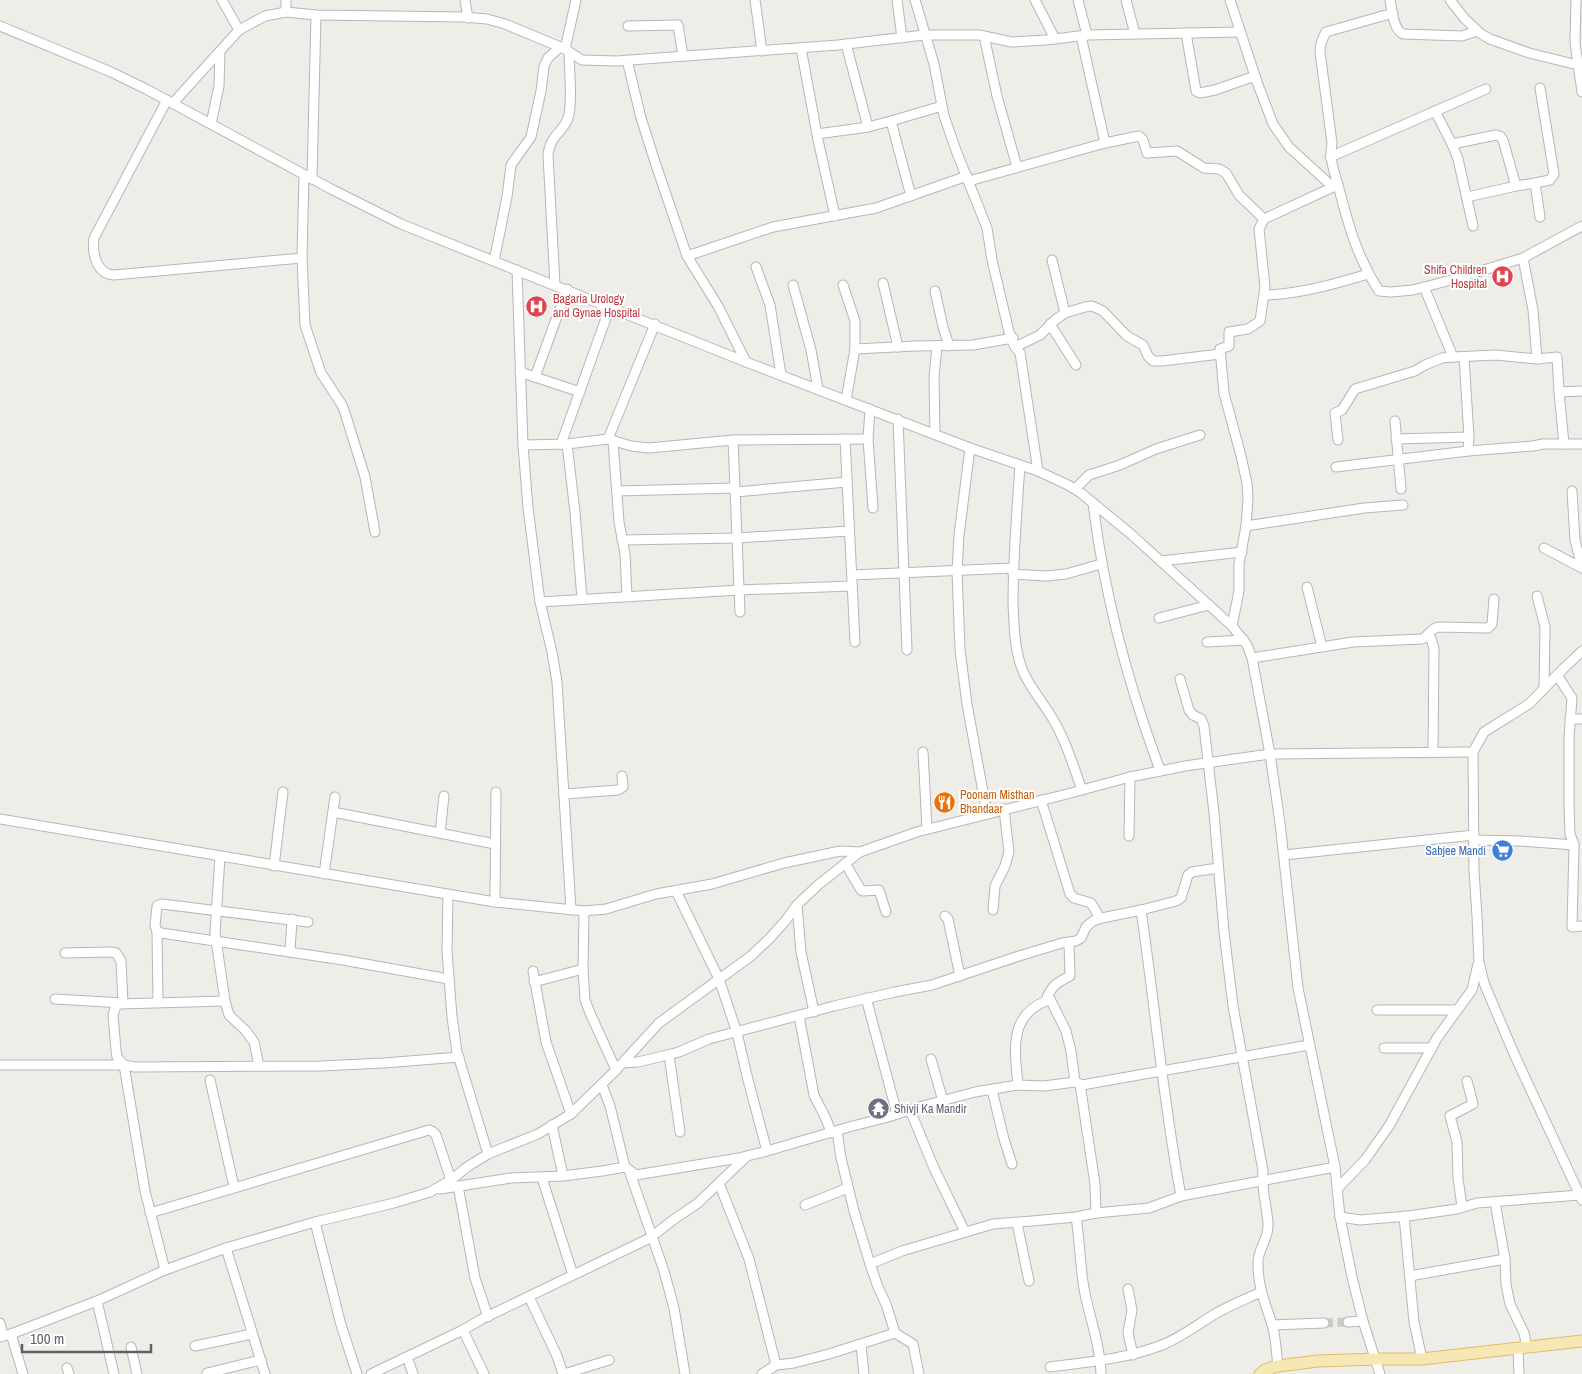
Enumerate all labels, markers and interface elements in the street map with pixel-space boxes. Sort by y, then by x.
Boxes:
place label: Shifa Children Hospital [1424,262,1487,292]
hospital icon: Shifa Children Hospital [1491,265,1515,289]
place label: Bagaria Urology and Gynae Hospital [553,291,640,321]
hospital icon: Bagaria Urology and Gynae Hospital [525,294,549,318]
place label: Poonam Misthan Bhandaar [960,787,1034,817]
restaurant icon: Poonam Misthan Bhandaar [932,790,956,814]
supermarket icon: Sabjee Mandi [1490,839,1514,863]
place label: Sabjee Mandi [1425,843,1486,859]
temple icon: Shivji Ka Mandir [866,1097,890,1121]
place label: Shivji Ka Mandir [894,1101,967,1117]
scale bar [22,1322,151,1354]
text: 100 m [30,1328,64,1349]

